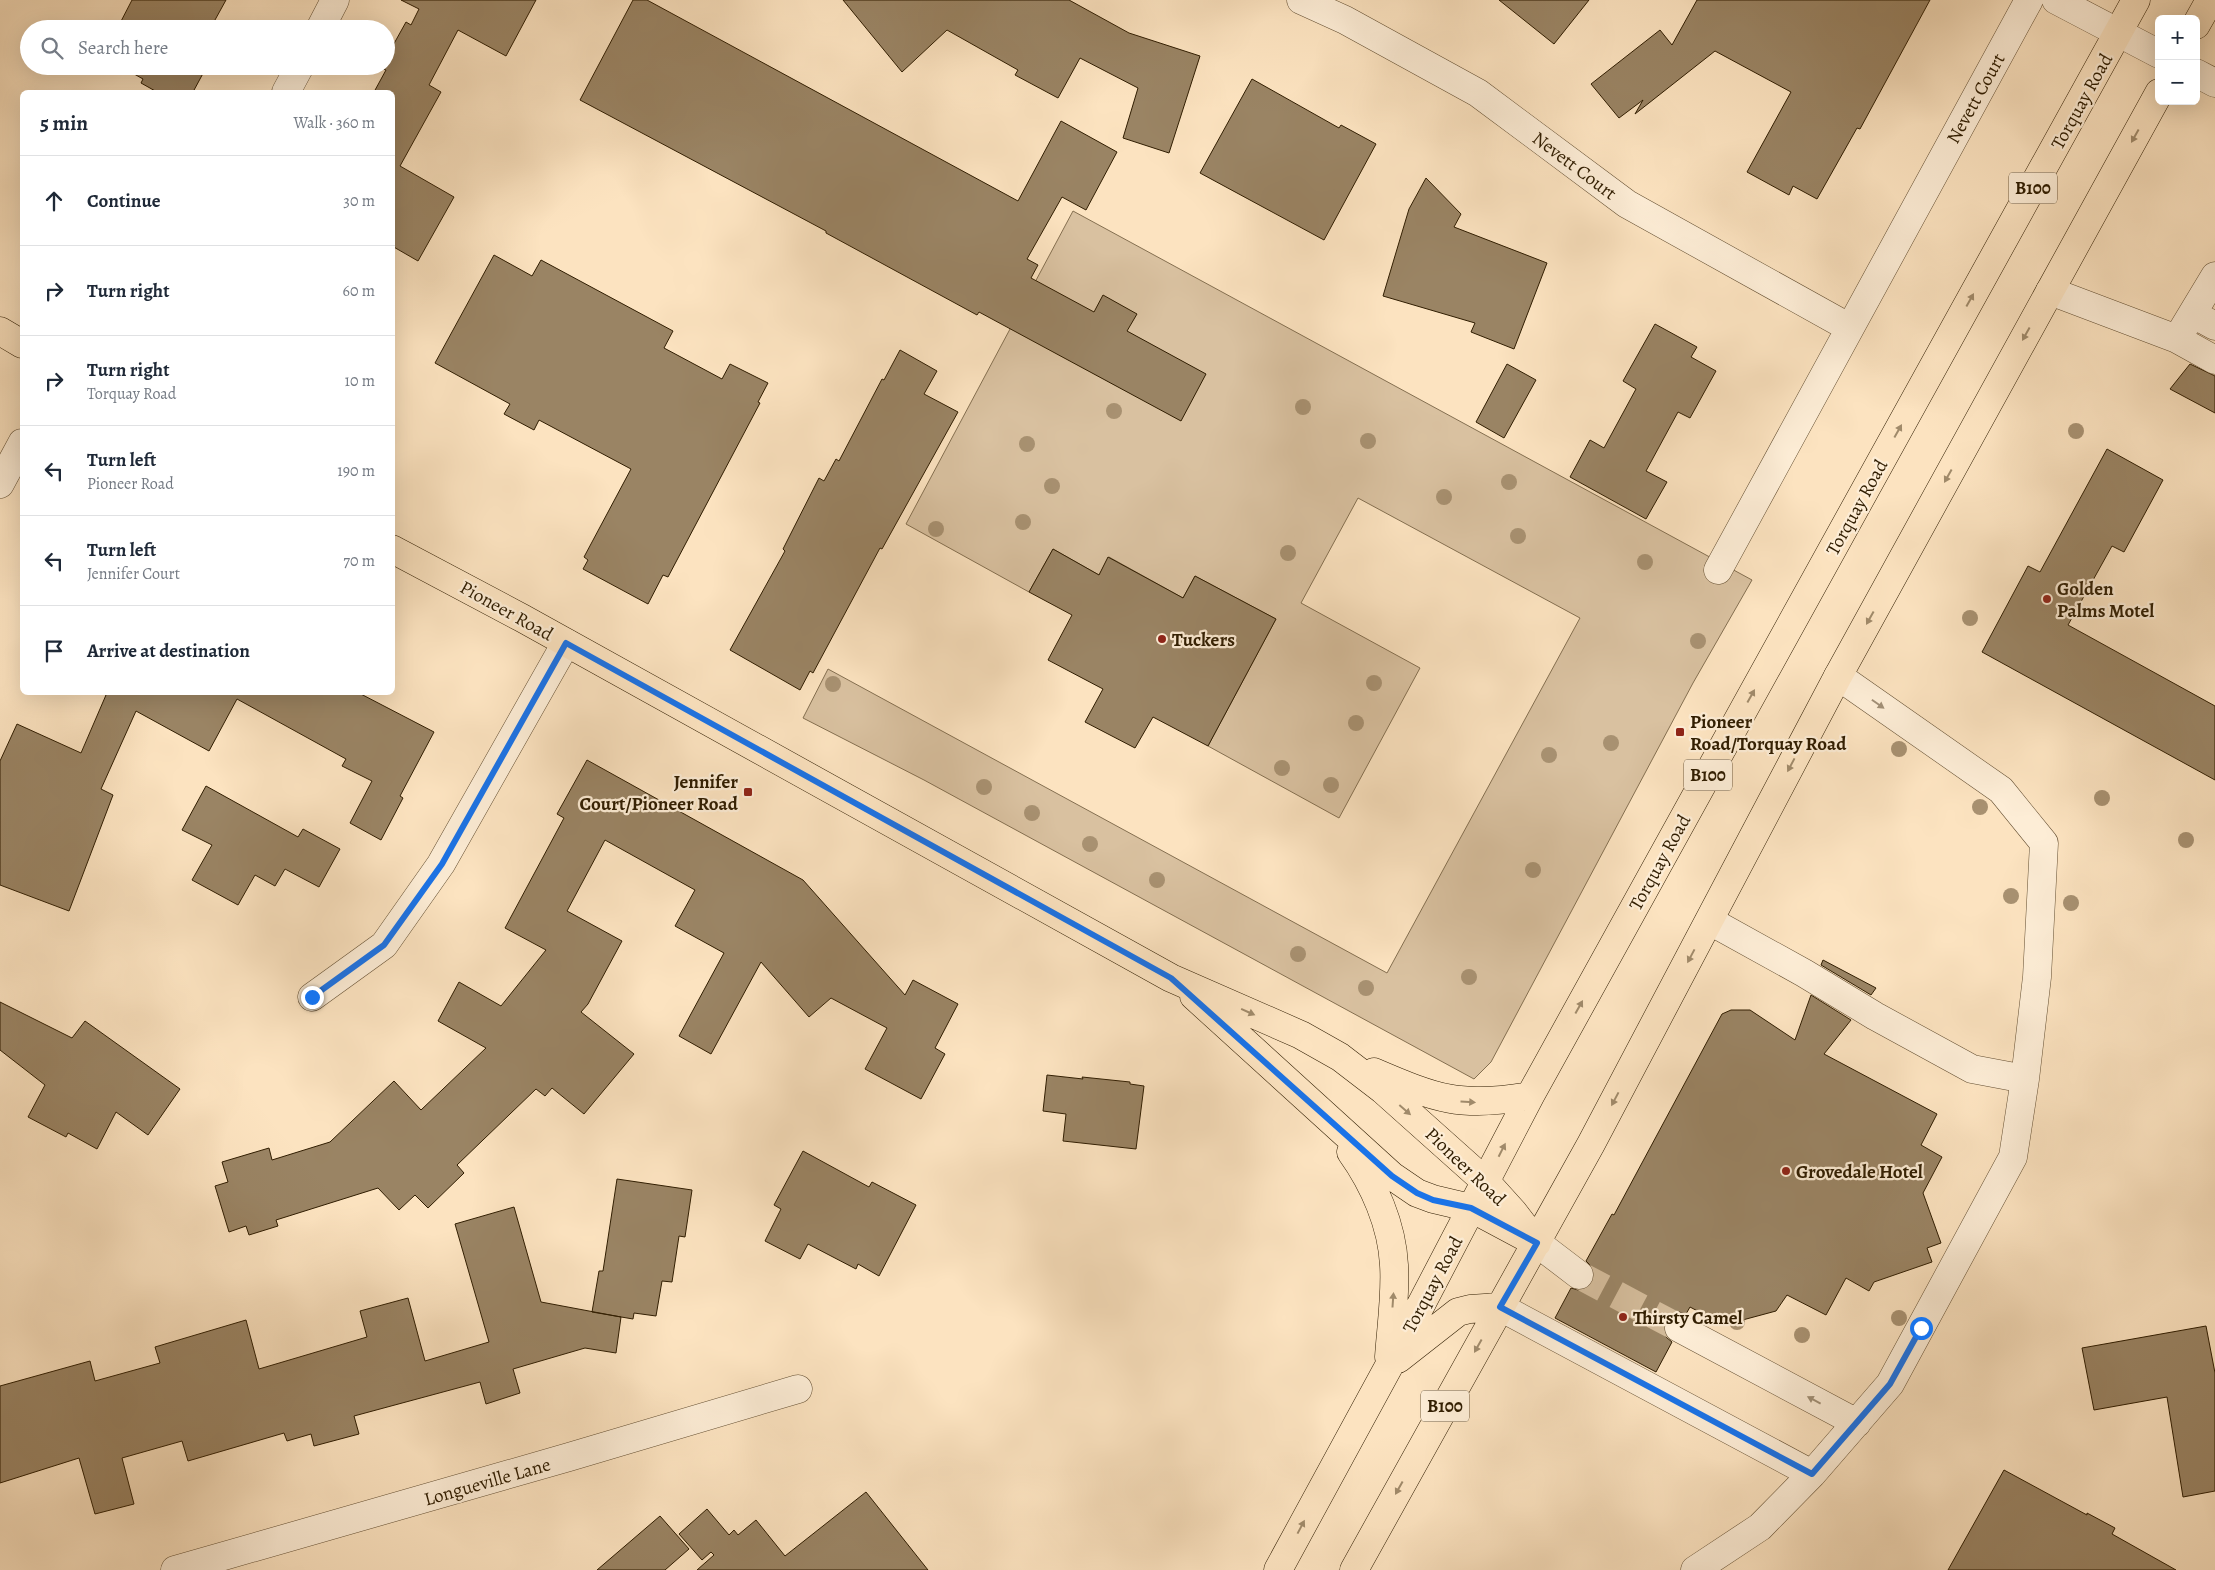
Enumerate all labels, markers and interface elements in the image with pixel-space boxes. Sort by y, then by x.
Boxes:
map controls [2155,15,2200,105]
button: + [2155,15,2200,60]
search box [20,20,395,75]
icon: search [38,34,66,62]
text: Search here [78,35,168,61]
street label: Torquay Road [2045,48,2119,154]
street label: Nevett Court [1940,49,2011,148]
button: − [2155,60,2200,105]
text: 5 min [40,109,88,137]
text: Walk · 360 m [293,112,375,134]
street label: Nevett Court [1527,125,1622,206]
one-way arrow [2131,129,2139,143]
road number: B100 [2009,172,2057,204]
icon: ahead [40,187,68,215]
text: Continue [87,188,161,214]
text: 30 m [343,190,375,212]
icon: right [40,277,68,305]
text: Turn right [87,278,169,304]
text: 60 m [343,280,375,302]
one-way arrow [1966,293,1975,306]
one-way arrow [2022,327,2031,340]
text: Turn right [87,357,169,383]
icon: right [40,367,68,395]
text: 10 m [345,370,375,392]
text: Torquay Road [87,383,176,405]
one-way arrow [1893,425,1902,438]
text: Turn left [87,447,156,473]
street label: Torquay Road [1820,454,1894,560]
icon: left [40,457,68,485]
text: 190 m [337,460,375,482]
one-way arrow [1944,469,1952,483]
text: Pioneer Road [87,473,174,495]
text: Turn left [87,537,156,563]
icon: left [40,547,68,575]
text: 70 m [343,550,375,572]
text: Jennifer Court [87,563,180,585]
street label: Pioneer Road [455,575,559,648]
place label: Golden Palms Motel [2057,576,2154,624]
marker: Golden Palms Motel [2041,593,2053,605]
one-way arrow [1866,611,1874,626]
place label: Tuckers [1172,627,1235,653]
marker: Tuckers [1156,633,1168,645]
icon: arrive [40,637,68,665]
text: Arrive at destination [87,638,250,664]
one-way arrow [1747,689,1755,703]
one-way arrow [1871,699,1885,709]
place label: Pioneer Road/Torquay Road [1690,709,1847,757]
marker: Pioneer Road/Torquay Road [1674,726,1686,738]
one-way arrow [1787,758,1795,773]
road number: B100 [1684,760,1732,790]
place label: Jennifer Court/Pioneer Road [580,769,739,817]
marker: Jennifer Court/Pioneer Road [742,786,754,798]
street label: Torquay Road [1623,809,1697,915]
one-way arrow [1687,948,1695,963]
route end [301,986,324,1009]
one-way arrow [1575,999,1583,1014]
one-way arrow [1241,1008,1255,1016]
one-way arrow [1610,1092,1619,1106]
one-way arrow [1460,1099,1476,1107]
one-way arrow [1399,1104,1412,1115]
street label: Pioneer Road [1419,1122,1512,1212]
one-way arrow [1498,1143,1506,1157]
place label: Grovedale Hotel [1796,1159,1923,1185]
marker: Grovedale Hotel [1780,1165,1792,1177]
street label: Torquay Road [1396,1231,1470,1337]
one-way arrow [1389,1291,1397,1307]
place label: Thirsty Camel [1633,1305,1743,1331]
marker: Thirsty Camel [1617,1311,1629,1323]
route start [1910,1317,1933,1340]
one-way arrow [1474,1339,1482,1354]
road number: B100 [1421,1390,1469,1422]
one-way arrow [1806,1396,1821,1404]
street label: Longueville Lane [421,1451,554,1512]
one-way arrow [1395,1482,1404,1495]
one-way arrow [1297,1520,1305,1534]

